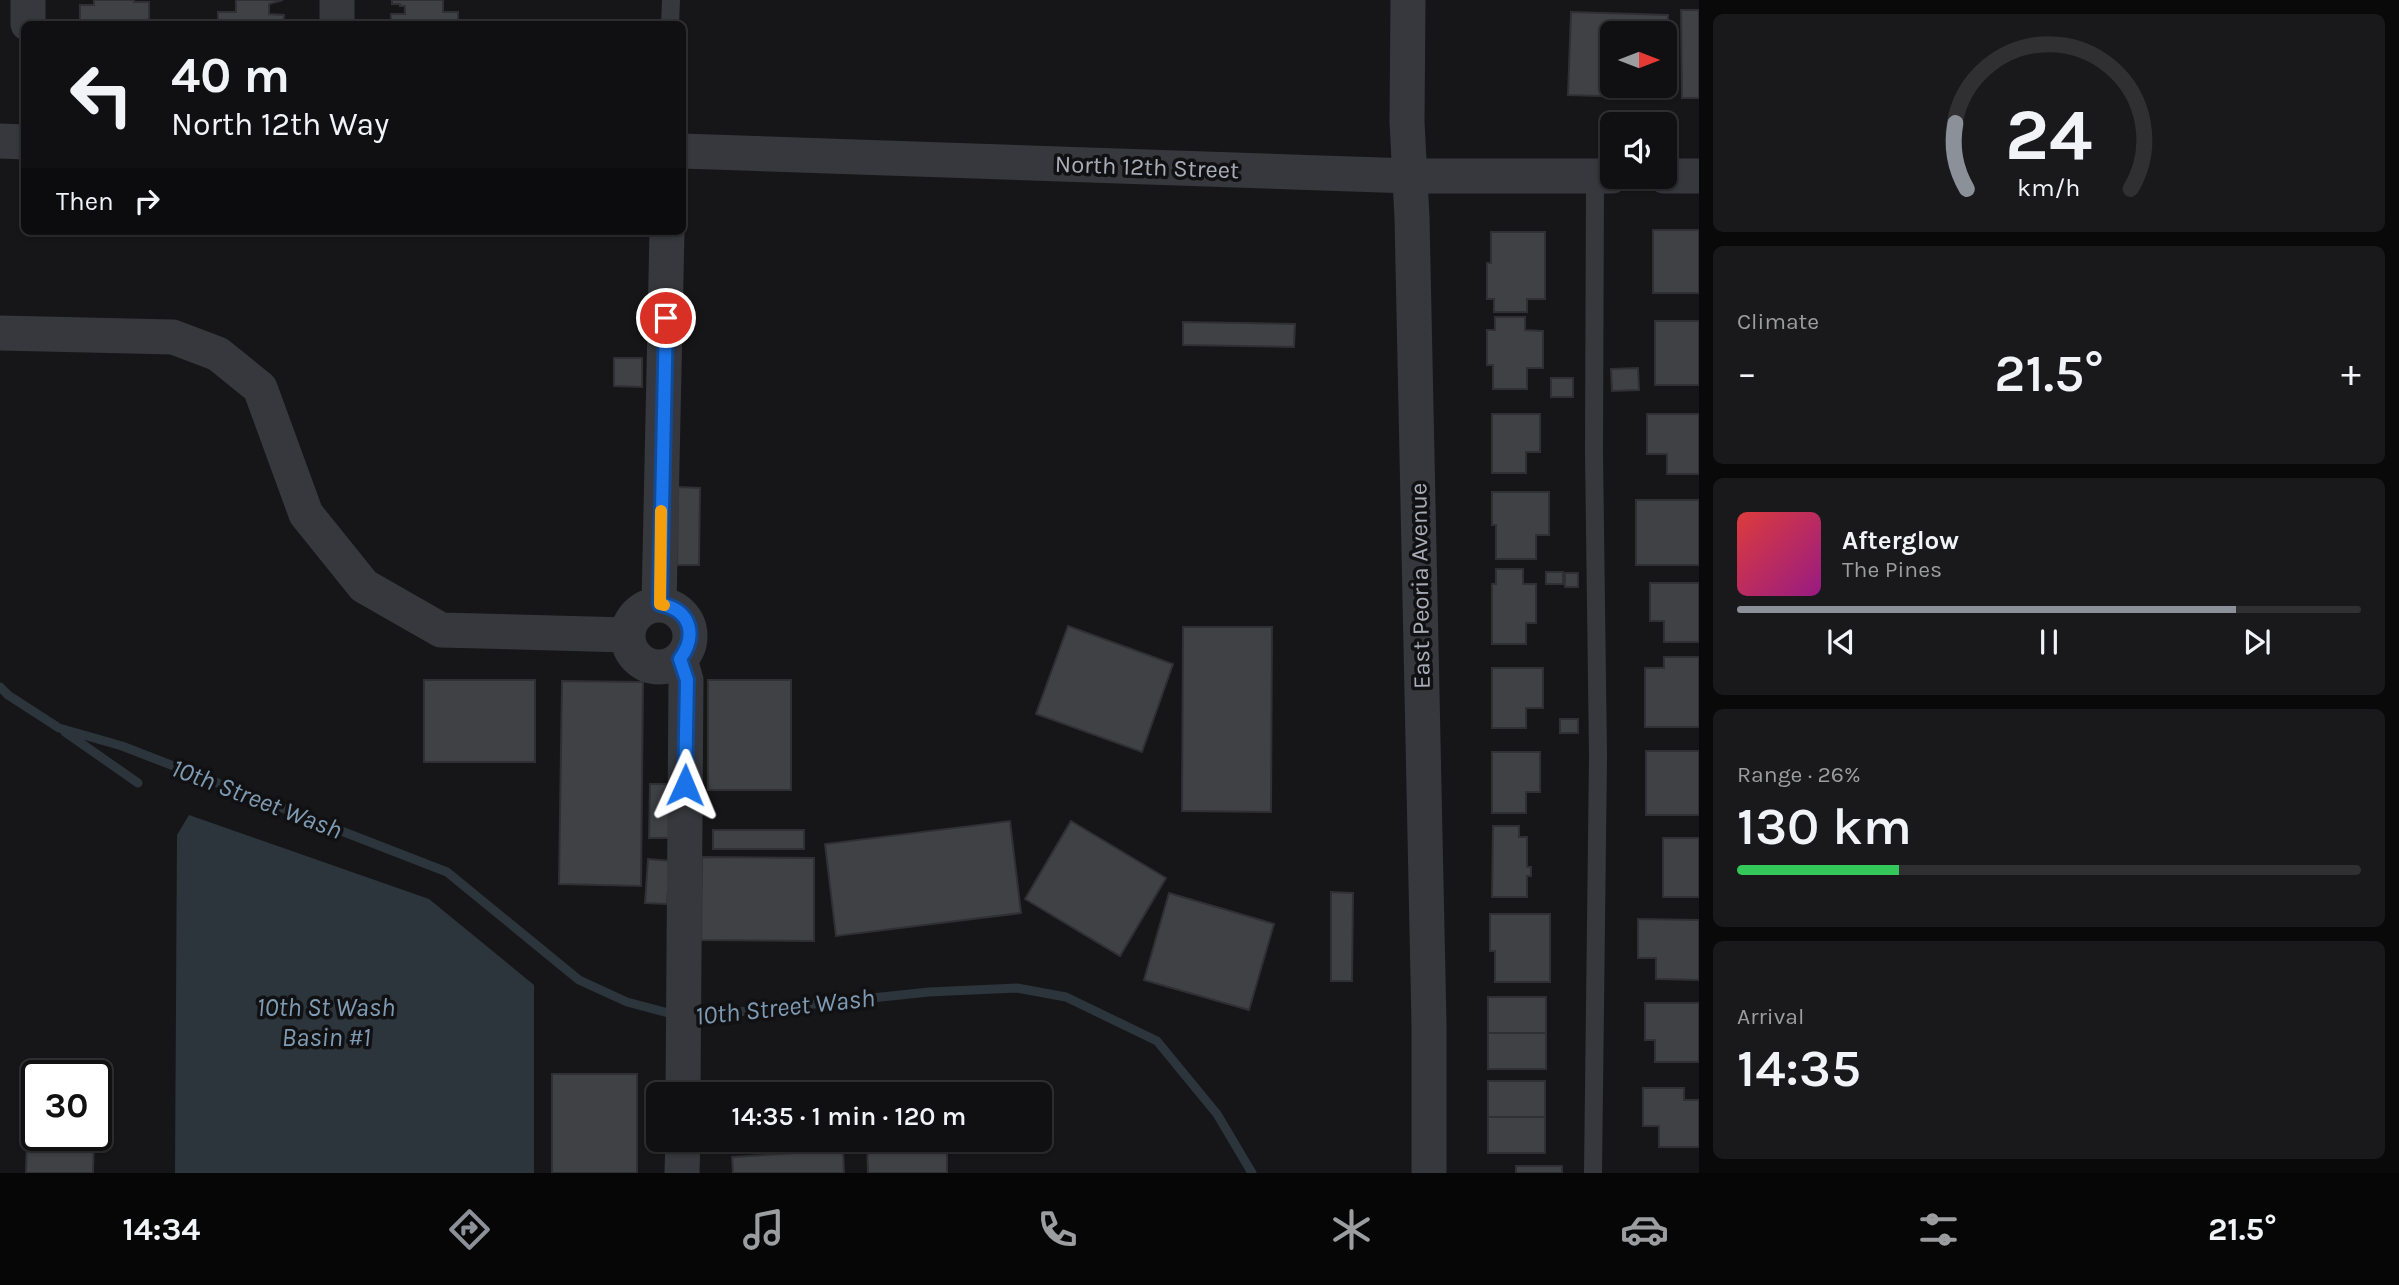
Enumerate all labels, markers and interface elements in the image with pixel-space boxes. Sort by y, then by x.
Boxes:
north arrow [1600,21,1676,98]
map controls [1600,21,1677,189]
text: 40 m [171,47,290,104]
icon: left [56,49,147,140]
text: 24 [2005,92,2093,177]
text: North 12th Way [171,106,389,143]
button: sound [1600,112,1677,189]
street label: North 12th Street [1054,150,1240,184]
text: km/h [2017,173,2081,202]
icon: right [128,182,166,220]
text: Then [56,186,114,217]
pin [636,288,696,348]
icon: arrive [647,299,685,337]
text: Climate [1737,308,1819,335]
text: 21.5° [1994,343,2104,404]
text: − [1737,351,1757,396]
text: + [2341,351,2361,396]
street label: East Peoria Avenue [1404,483,1436,689]
text: Afterglow [1842,525,1959,556]
text: The Pines [1842,556,1942,583]
icon: previous [1822,623,1860,661]
icon: pause [2030,623,2068,661]
icon: next [2238,623,2276,661]
position arrow [648,748,722,822]
water label: 10th Street Wash [167,752,347,846]
text: Range · 26% [1737,761,1861,788]
text: 130 km [1737,796,1912,857]
water label: 10th Street Wash [694,982,876,1032]
water label: 10th St Wash Basin #1 [257,992,395,1053]
text: Arrival [1737,1003,1804,1030]
text: 14:35 [1737,1038,1861,1099]
speed limit sign: 30 [21,1060,112,1151]
text: 14:35 · 1 min · 120 m [732,1101,966,1132]
icon: directions [445,1205,494,1254]
icon: music [739,1205,788,1254]
icon: phone [1033,1205,1082,1254]
icon: climate [1327,1205,1376,1254]
icon: car [1620,1205,1669,1254]
icon: filters [1914,1205,1963,1254]
text: 14:34 [122,1211,200,1248]
text: 21.5° [2208,1211,2277,1248]

